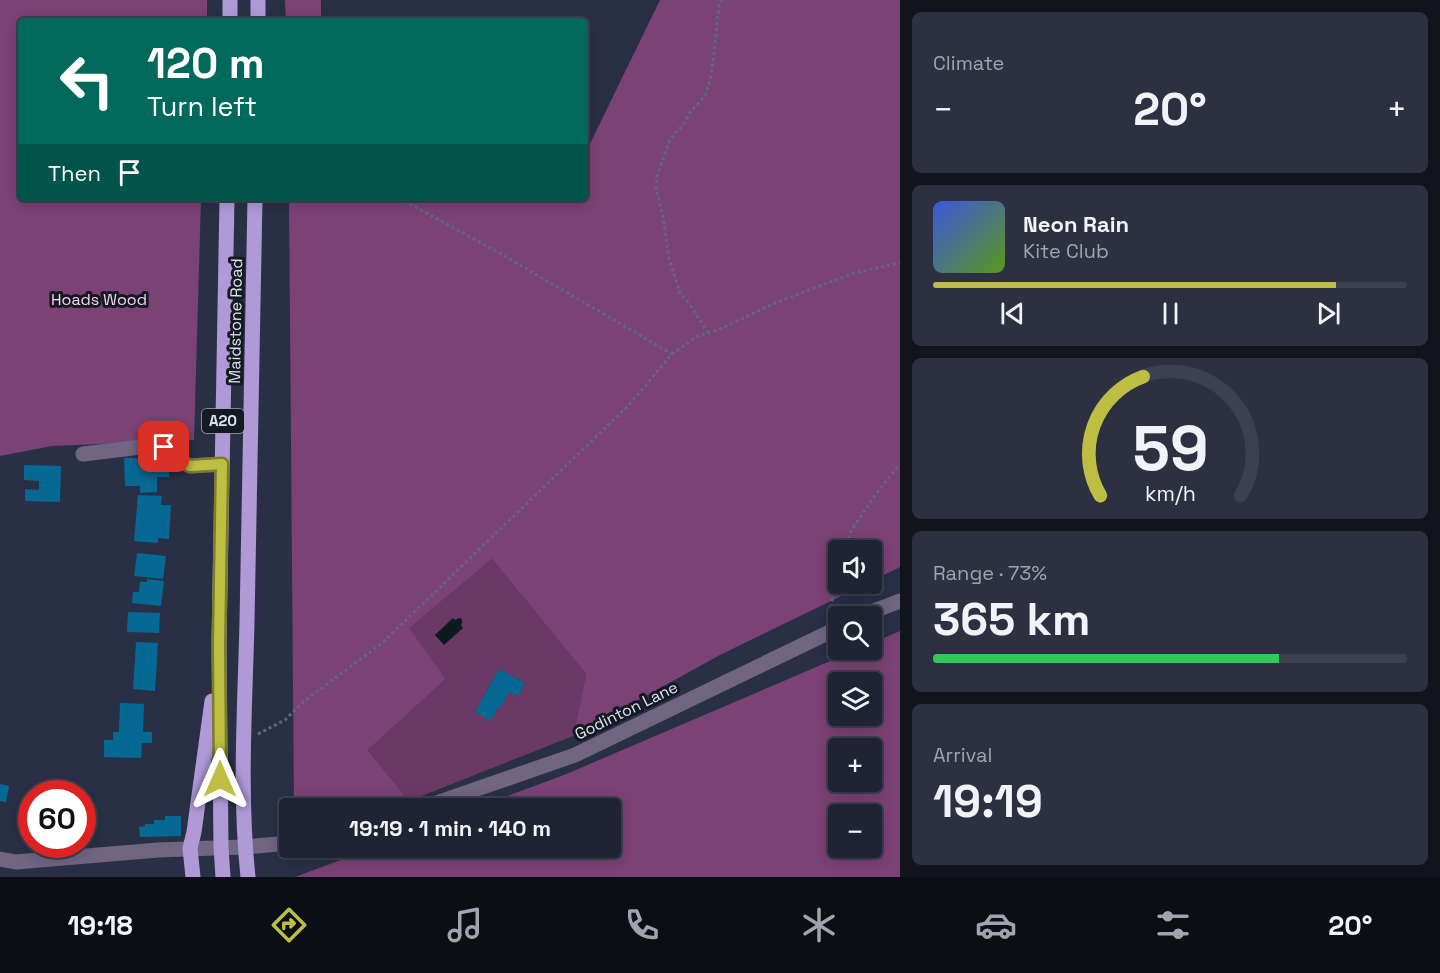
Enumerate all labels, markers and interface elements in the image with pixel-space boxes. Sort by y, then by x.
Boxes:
text: 120 m [147,37,265,90]
icon: left [48,42,126,120]
text: Climate [933,50,1004,76]
text: 20° [1133,81,1207,138]
text: Turn left [147,89,257,124]
text: − [933,89,953,131]
text: + [1387,89,1407,131]
icon: arrive [113,156,146,189]
text: Then [48,159,101,187]
text: Neon Rain [1023,210,1129,238]
text: Kite Club [1023,238,1109,264]
street label: Maidstone Road [224,258,247,384]
park label: Hoads Wood [51,289,147,310]
icon: previous [996,297,1029,330]
icon: pause [1154,297,1187,330]
icon: next [1312,297,1345,330]
road number: A20 [202,409,244,433]
text: 59 [1132,409,1208,488]
pin [138,421,189,472]
icon: arrive [147,430,180,463]
text: km/h [1144,480,1196,507]
map controls [828,540,882,858]
button: sound [828,540,882,594]
text: Range · 73% [933,560,1047,586]
text: 365 km [933,591,1090,648]
button: search [828,606,882,660]
button: layers [828,672,882,726]
street label: Godinton Lane [571,676,681,745]
button: + [828,738,882,792]
text: Arrival [933,742,992,768]
position arrow [188,747,252,811]
text: 19:19 [933,773,1043,830]
speed limit sign: 60 [18,780,96,858]
button: − [828,804,882,858]
text: 19:19 · 1 min · 140 m [349,814,551,842]
icon: directions [268,904,310,946]
icon: music [444,904,486,946]
icon: phone [621,904,663,946]
icon: climate [798,904,840,946]
icon: car [975,904,1017,946]
icon: filters [1152,904,1194,946]
text: 19:18 [67,908,133,943]
text: 20° [1328,908,1373,943]

